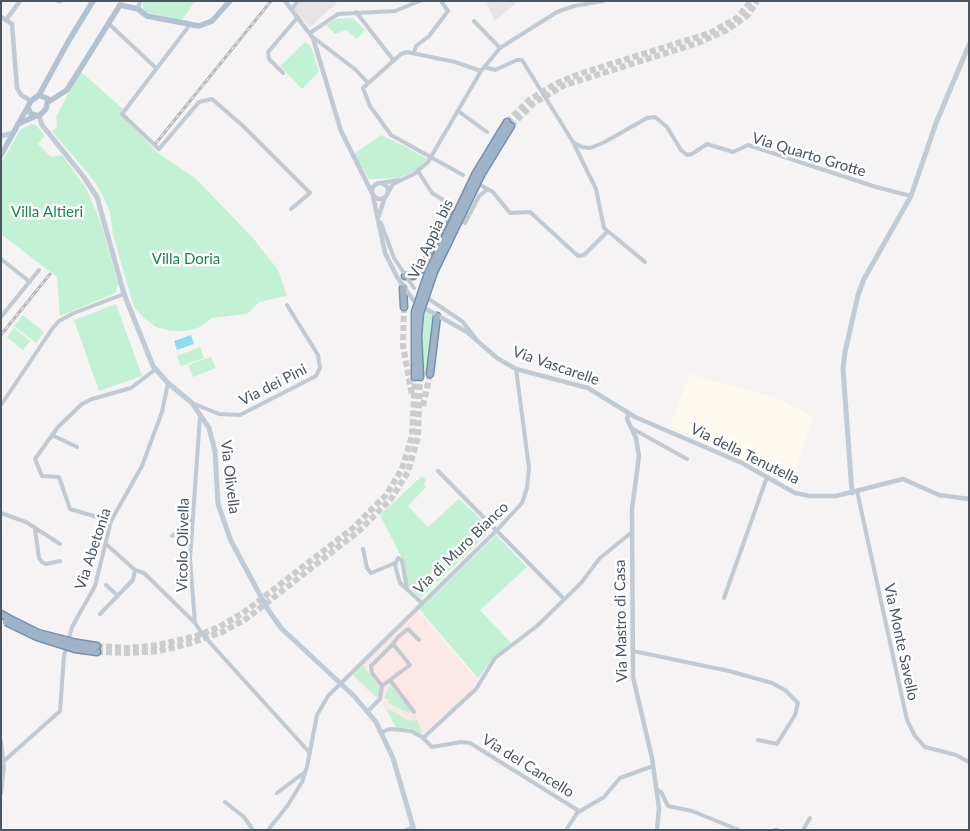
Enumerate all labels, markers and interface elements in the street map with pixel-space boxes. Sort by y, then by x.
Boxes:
street label: Via Quarto Grotte [750,129,868,181]
street label: Via Appia bis [405,197,457,281]
park label: Villa Altieri [11,203,83,221]
park label: Villa Doria [152,250,220,268]
street label: Via Vascarelle [510,343,602,389]
street label: Via dei Pini [236,360,310,410]
street label: Via della Tenutella [687,420,803,488]
street label: Via Olivella [217,439,243,515]
street label: Vicolo Olivella [173,498,193,592]
street label: Via di Muro Bianco [410,498,512,598]
street label: Via Abetonia [71,506,115,592]
street label: Via Mastro di Casa [611,559,631,683]
street label: Via Monte Savello [880,582,922,702]
street label: Via del Cancello [479,731,577,801]

